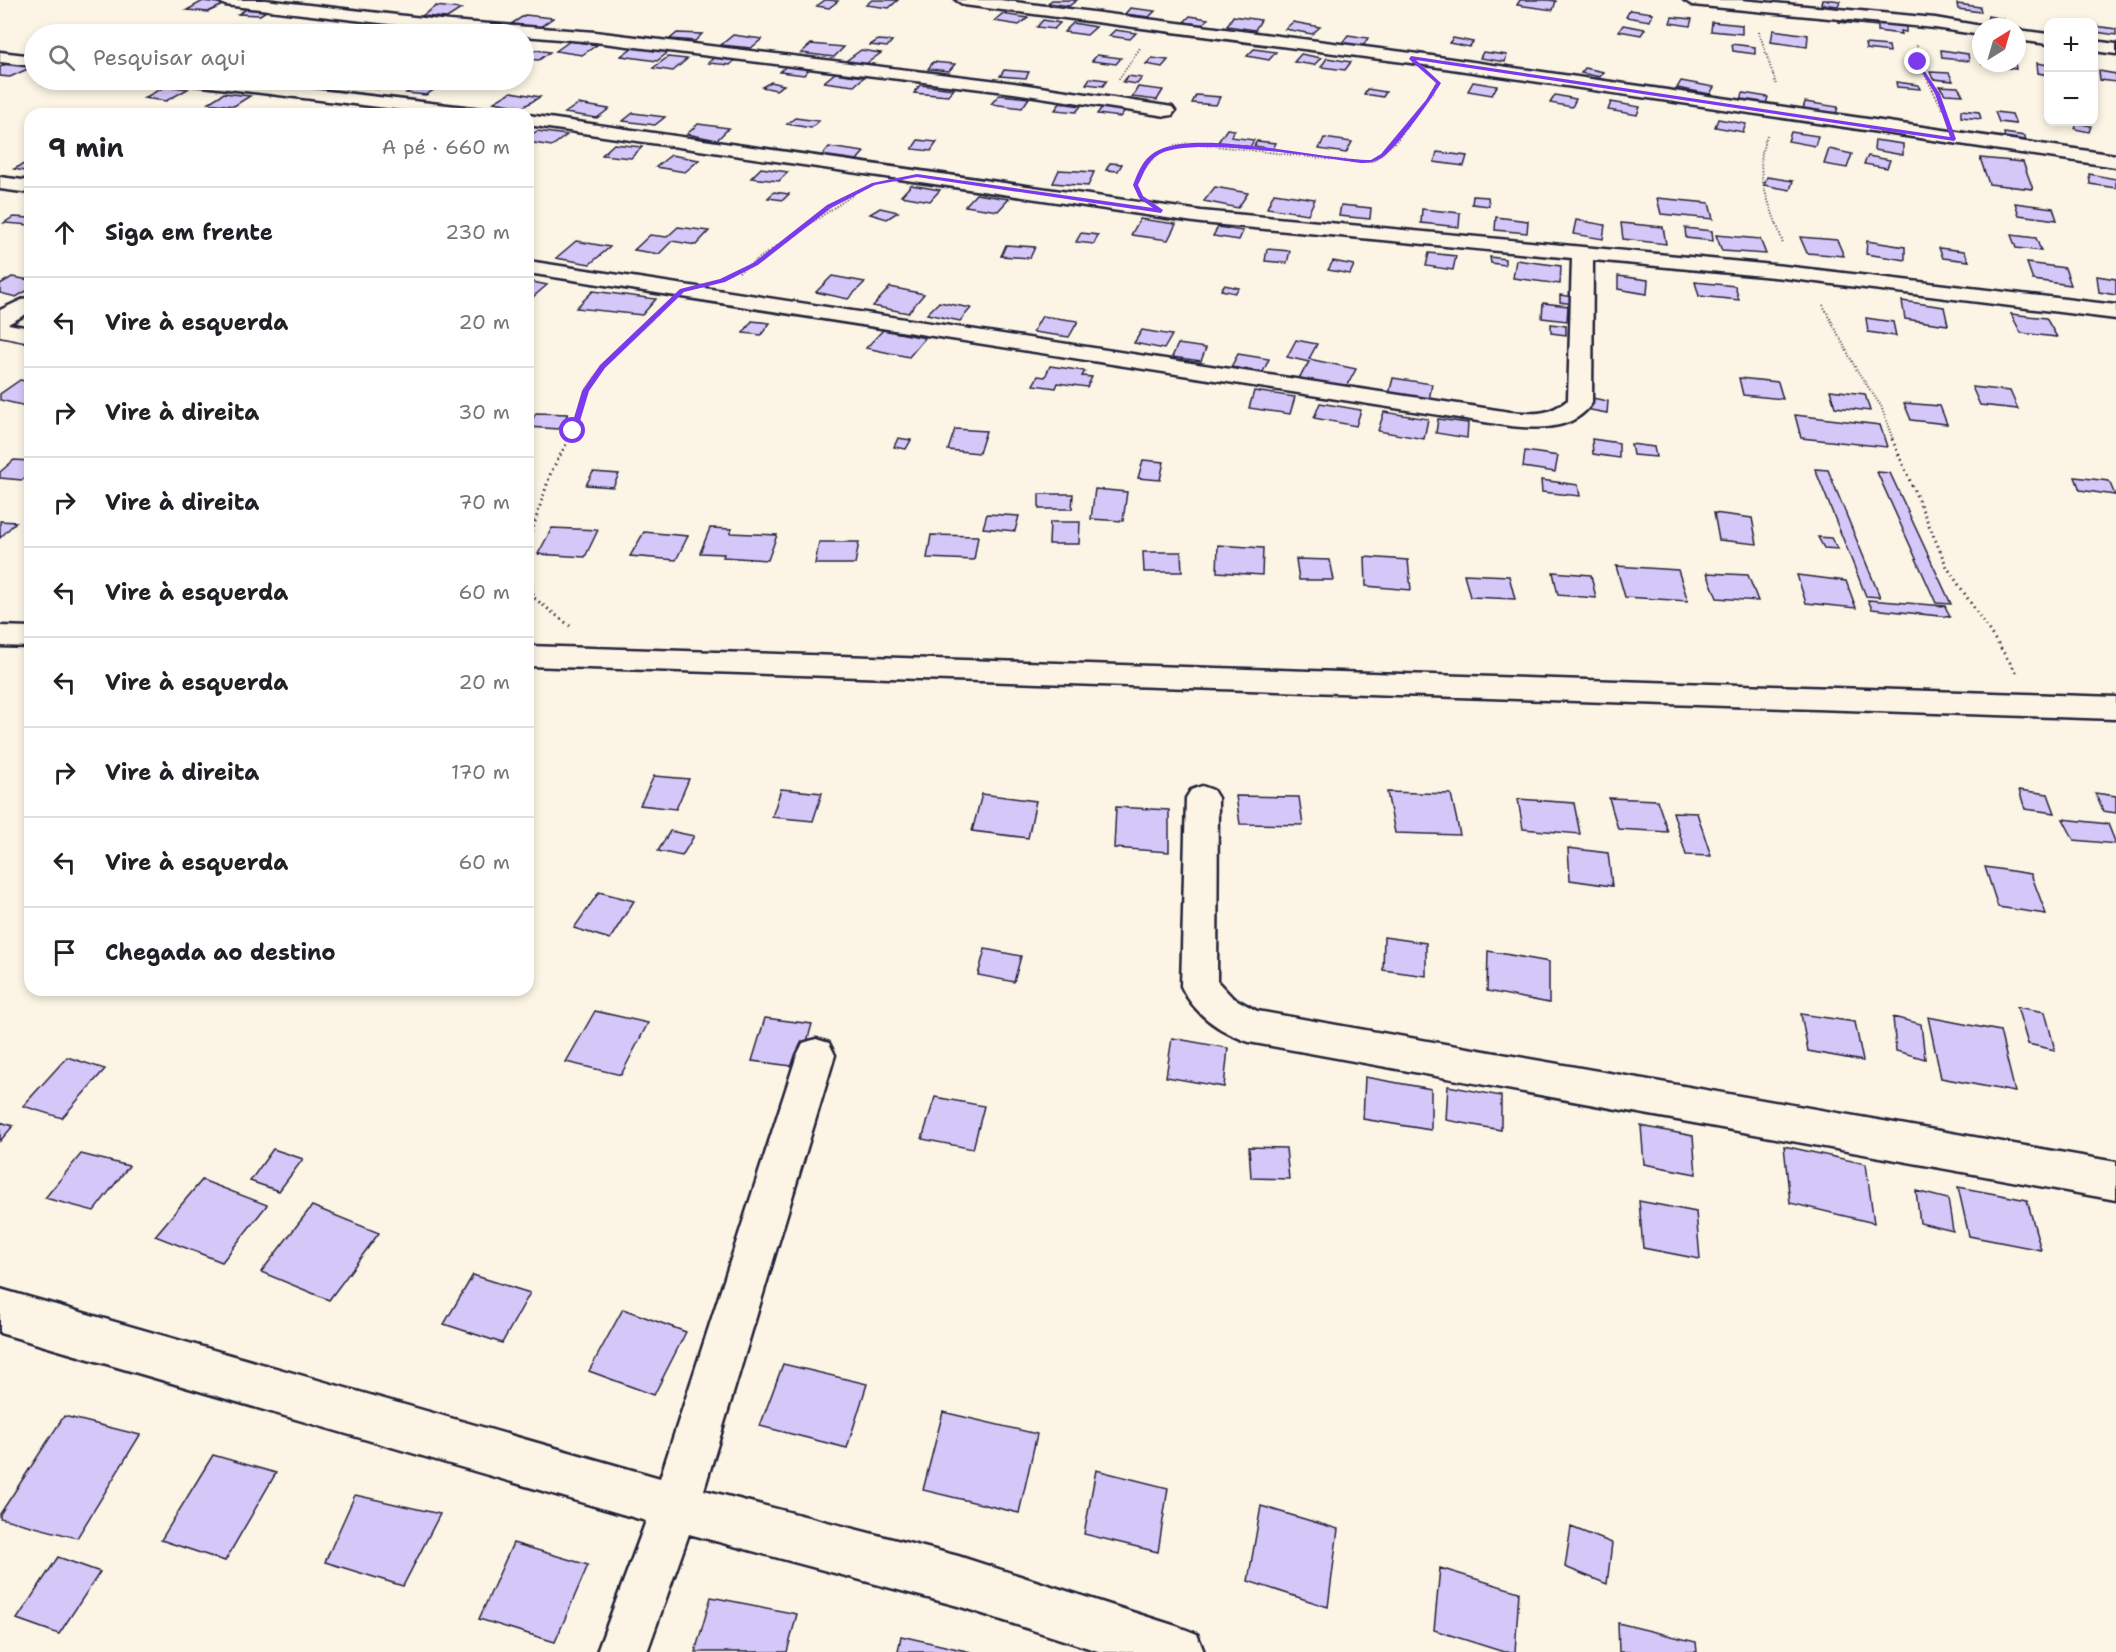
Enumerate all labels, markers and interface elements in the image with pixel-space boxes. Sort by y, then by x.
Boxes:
north arrow [1972,18,2026,72]
map controls [2044,18,2098,126]
button: + [2044,18,2098,72]
search box [24,24,534,90]
icon: search [45,41,78,74]
text: Pesquisar aqui [93,43,246,72]
route end [1904,48,1930,74]
button: − [2044,72,2098,126]
text: 9 min [48,130,124,165]
text: A pé · 660 m [382,134,510,160]
icon: ahead [48,216,81,249]
text: Siga em frente [105,218,273,247]
text: 230 m [445,219,510,245]
icon: left [48,306,81,339]
text: Vire à esquerda [105,308,288,337]
text: 20 m [459,309,510,335]
icon: right [48,396,81,429]
text: Vire à direita [105,398,259,427]
text: 30 m [458,399,510,425]
route start [559,417,585,443]
icon: right [48,486,81,519]
text: Vire à direita [105,488,259,517]
text: 70 m [458,489,510,515]
icon: left [48,576,81,609]
text: Vire à esquerda [105,578,288,607]
text: 60 m [458,579,510,605]
icon: left [48,666,81,699]
text: Vire à esquerda [105,668,288,697]
text: 20 m [459,669,510,695]
icon: right [48,756,81,789]
text: Vire à direita [105,758,259,787]
text: 170 m [451,759,510,785]
icon: left [48,846,81,879]
text: Vire à esquerda [105,848,288,877]
text: 60 m [458,849,510,875]
icon: arrive [48,936,81,969]
text: Chegada ao destino [105,938,336,967]

